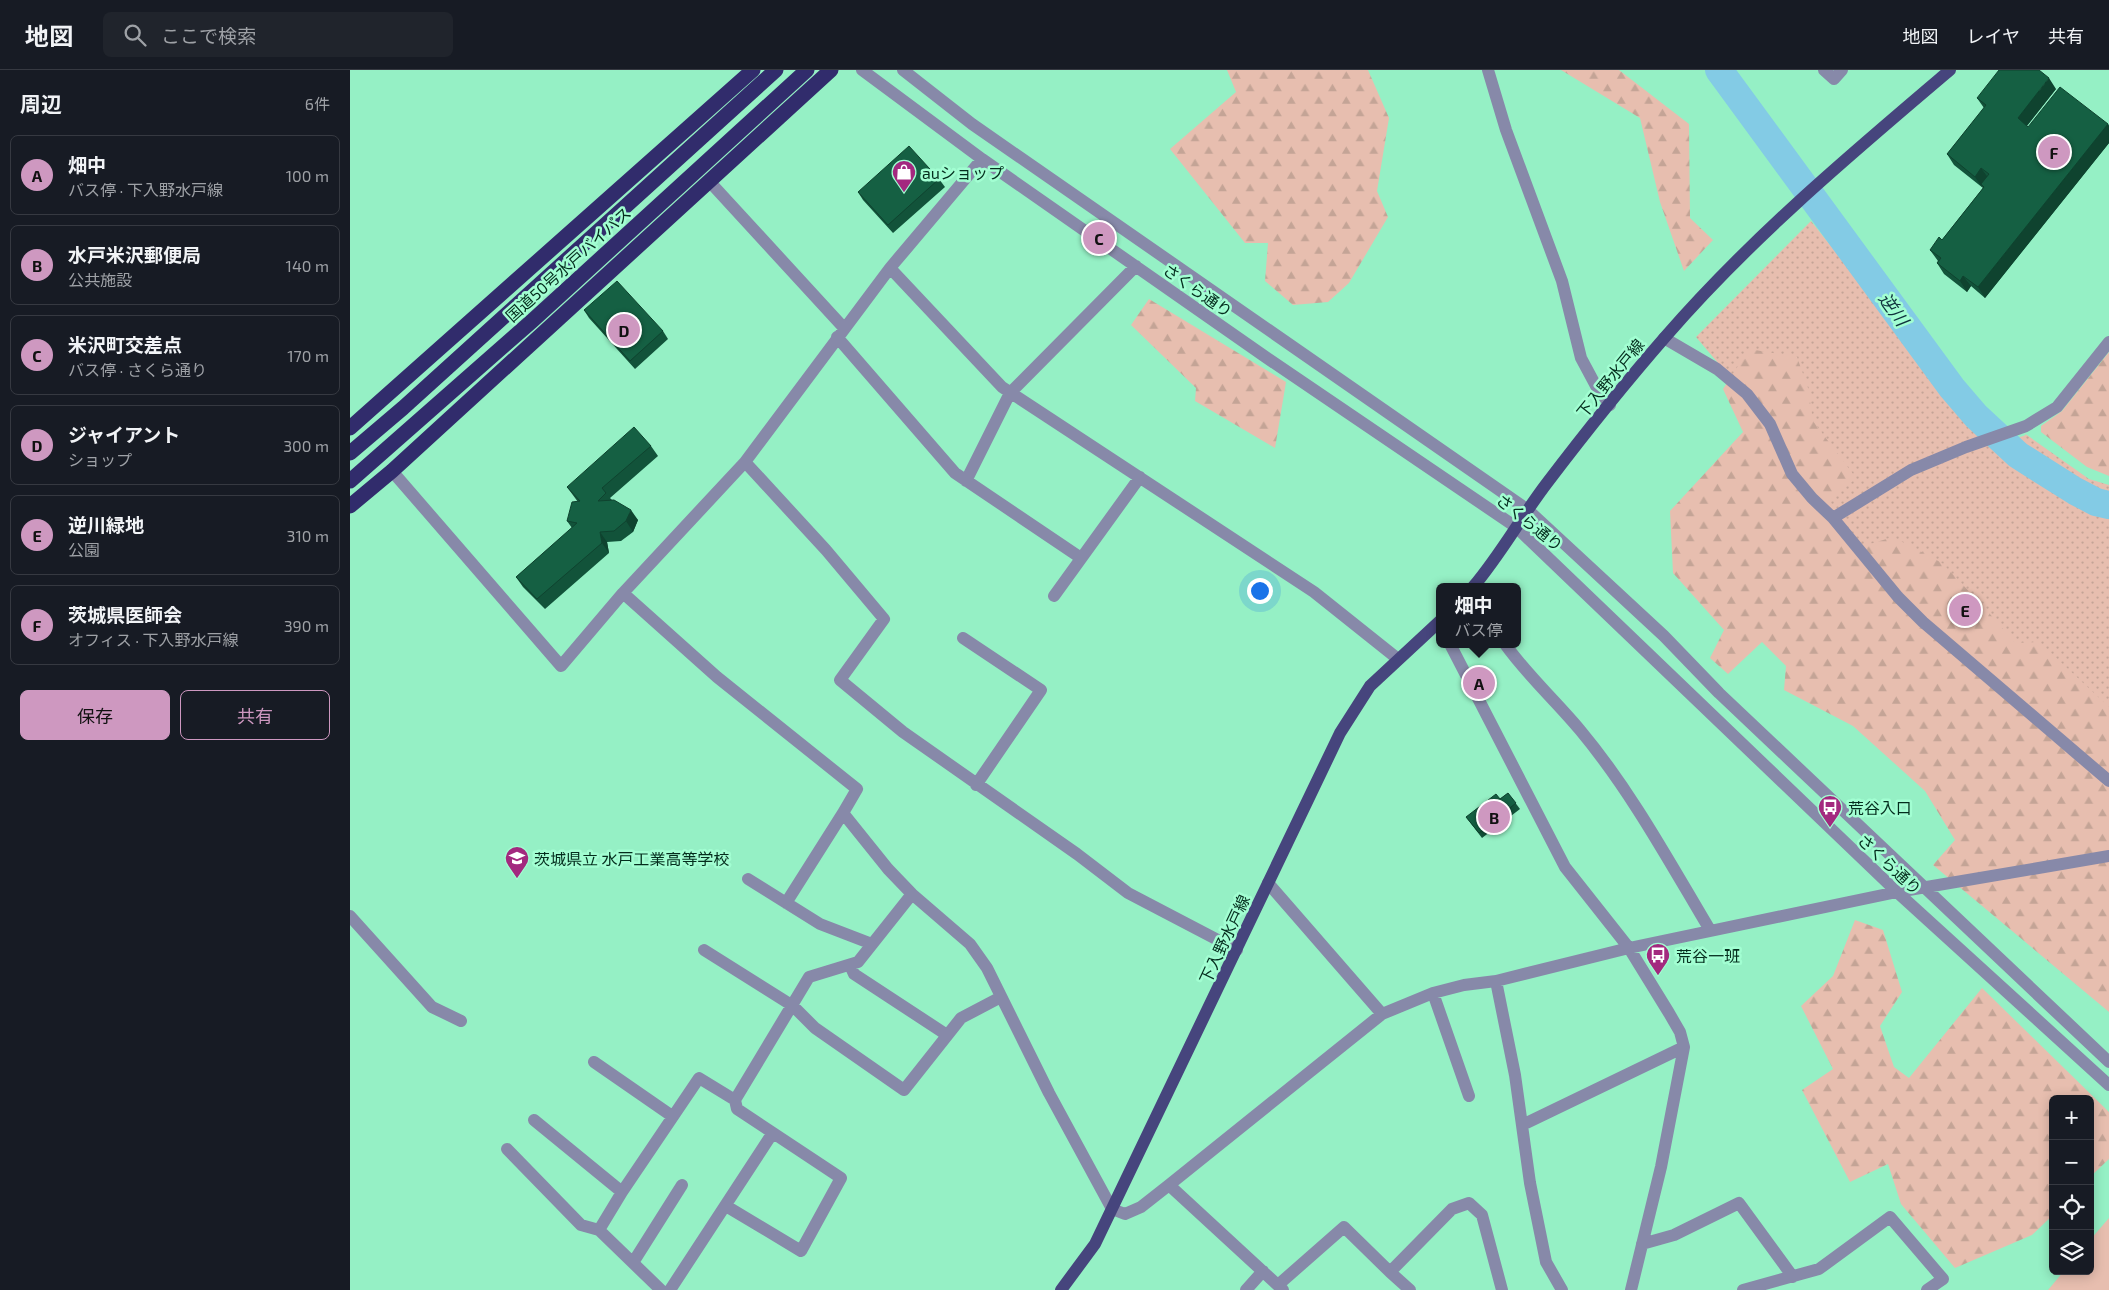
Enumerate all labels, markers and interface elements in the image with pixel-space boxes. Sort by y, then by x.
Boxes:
search box [103,12,453,57]
text: 地図 [25,21,73,50]
icon: search [121,21,149,49]
text: ここで検索 [161,24,256,47]
text: 地図 [1903,25,1939,47]
text: レイヤ [1967,25,2020,47]
text: 共有 [2048,25,2084,47]
text: 周辺 [20,91,62,116]
text: 6件 [305,94,330,113]
pin: F [2038,133,2070,171]
text: 畑中 [68,153,106,176]
shop icon: auショップ [891,159,917,193]
place label: auショップ [922,163,1004,182]
text: A [32,166,42,185]
text: 100 m [286,166,329,185]
text: バス停 · 下入野水戸線 [68,180,223,199]
street label: 国道50号水戸バイパス [501,203,635,325]
pin: C [1083,219,1115,257]
text: 水戸米沢郵便局 [68,243,201,266]
text: B [32,256,42,275]
text: 140 m [286,256,329,275]
street label: さくら通り [1160,259,1236,321]
text: 公共施設 [68,270,132,289]
water label: 逆川 [1875,288,1915,332]
pin: D [608,311,640,349]
text: 米沢町交差点 [68,333,182,356]
street label: 下入野水戸線 [1572,335,1648,421]
text: C [32,346,42,365]
text: 170 m [287,346,329,365]
text: バス停 · さくら通り [68,360,207,379]
text: ジャイアント [68,423,180,446]
text: D [32,436,42,455]
text: 300 m [283,436,329,455]
text: ショップ [68,450,132,469]
street label: さくら通り [1493,489,1567,555]
text: 逆川緑地 [68,513,144,536]
text: E [32,526,42,545]
text: 310 m [287,526,329,545]
text: 公園 [68,540,100,559]
your location [1247,578,1273,604]
popup [1436,583,1521,648]
pin: E [1949,591,1981,629]
text: 畑中 [1454,593,1493,616]
text: 茨城県医師会 [68,603,182,626]
text: F [33,616,41,635]
text: 390 m [284,616,329,635]
text: バス停 [1454,620,1503,639]
text: オフィス · 下入野水戸線 [68,630,239,649]
pin: A [1463,664,1495,702]
button: 保存 [20,690,170,740]
button: 共有 [180,690,330,740]
bus stop icon: 荒谷入口 [1817,794,1843,828]
pin: B [1478,798,1510,836]
place label: 荒谷入口 [1848,798,1912,817]
street label: さくら通り [1854,830,1926,898]
school or university icon: 茨城県立 水戸工業高等学校 [504,845,530,879]
place label: 茨城県立 水戸工業高等学校 [534,849,730,868]
street label: 下入野水戸線 [1195,891,1253,987]
bus stop icon: 荒谷一班 [1645,942,1671,976]
place label: 荒谷一班 [1676,946,1740,965]
map controls [2049,1095,2094,1275]
button: + [2049,1095,2094,1140]
button: − [2049,1140,2094,1185]
button: locate [2049,1185,2094,1230]
button: layers [2049,1230,2094,1275]

